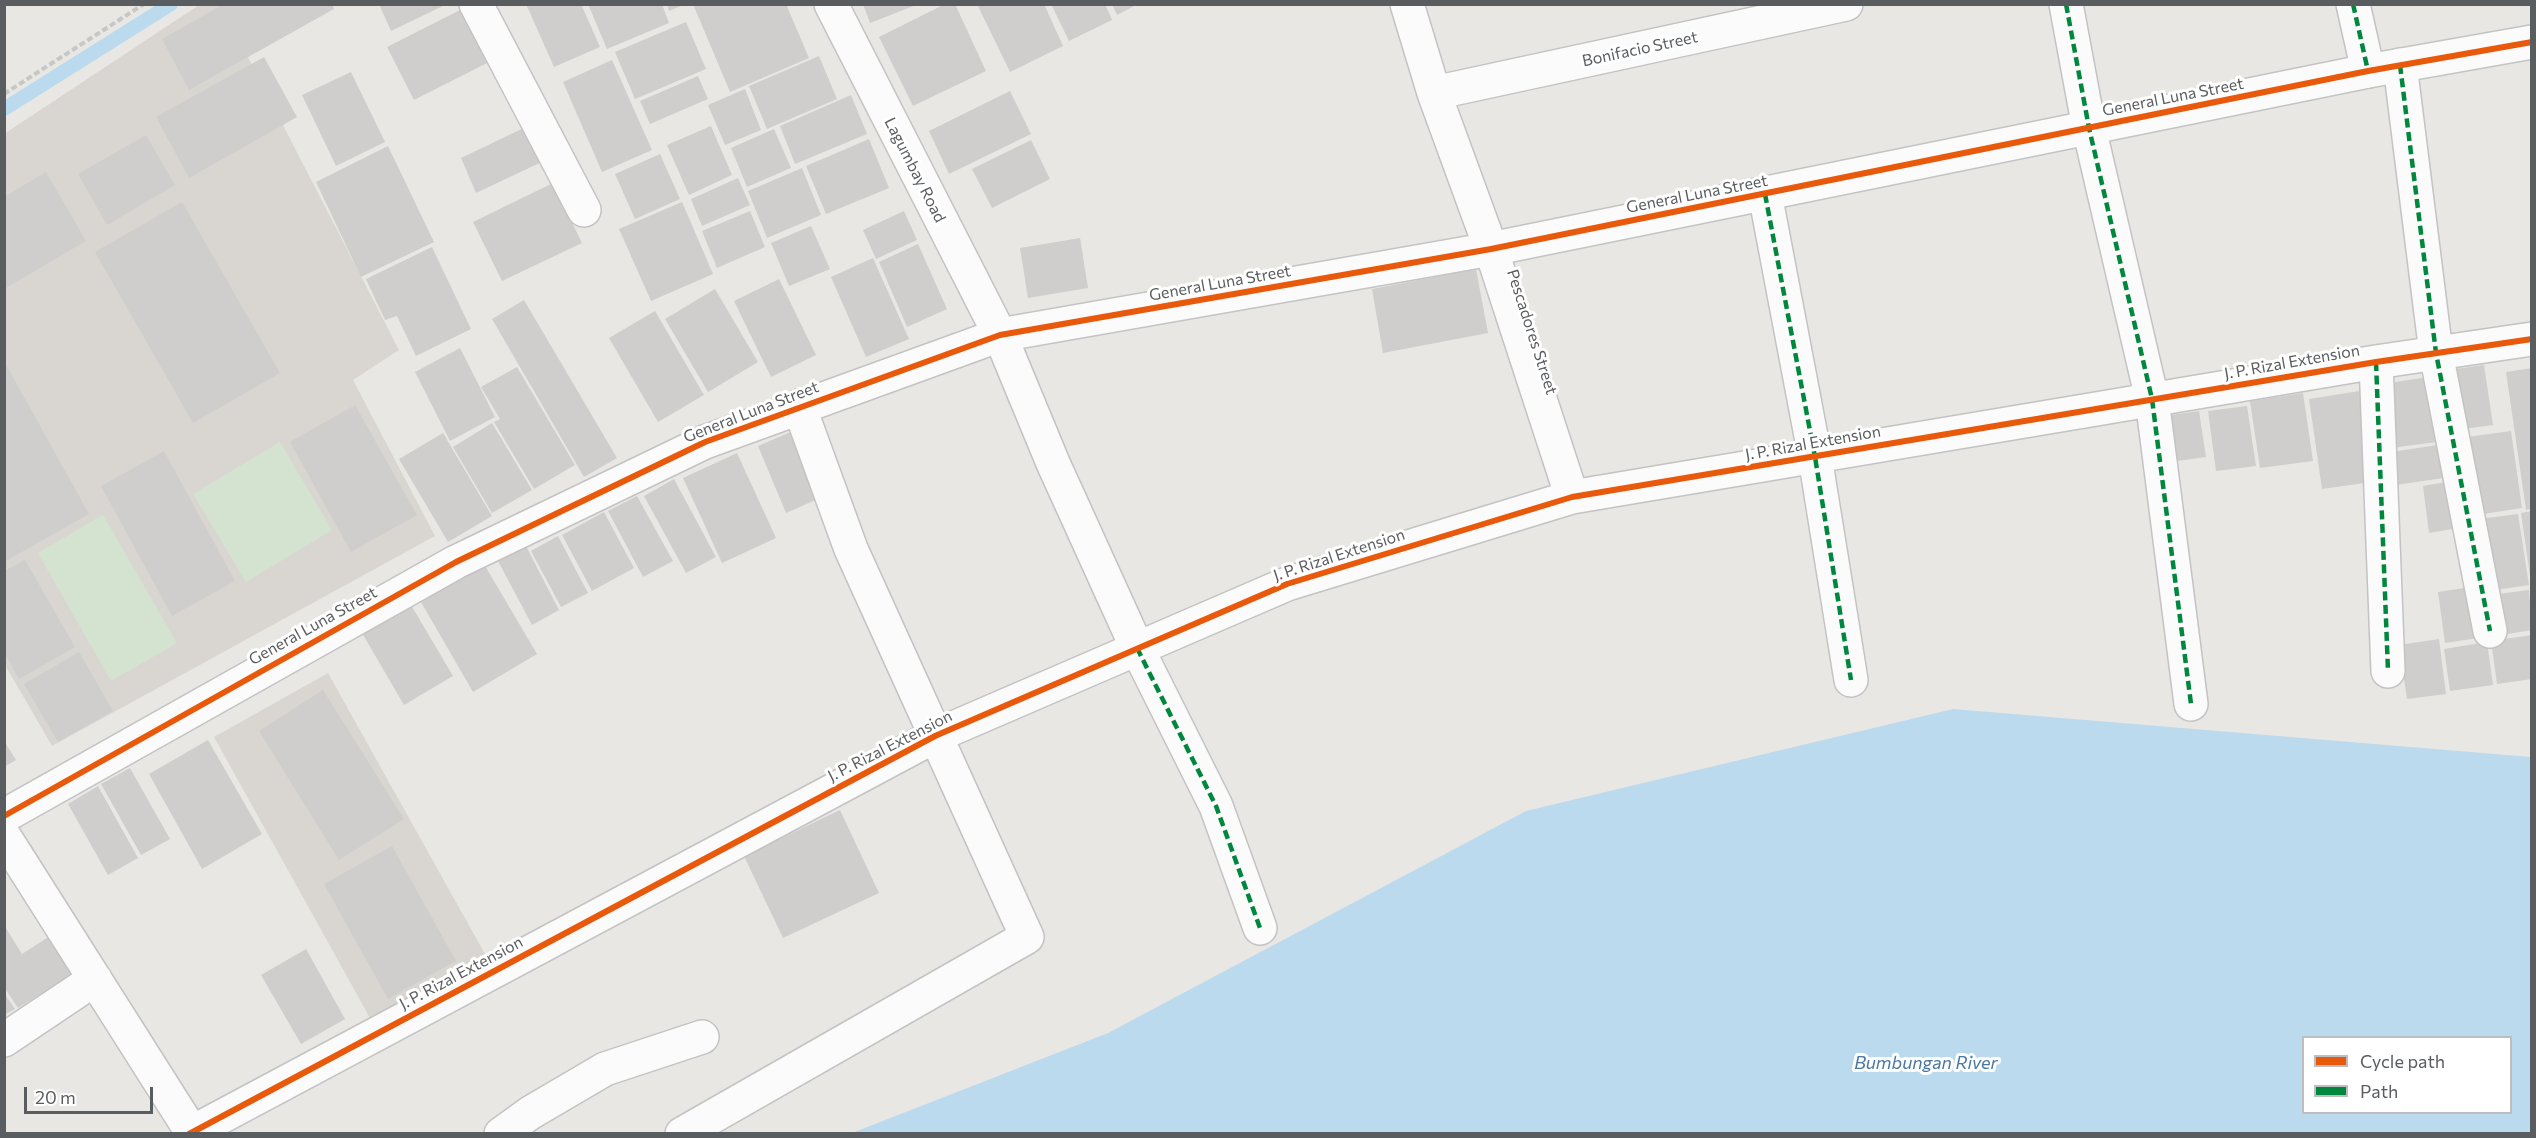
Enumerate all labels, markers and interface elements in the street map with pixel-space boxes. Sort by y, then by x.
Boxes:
street label: Bonifacio Street [1581,27,1699,71]
street label: General Luna Street [2101,74,2245,120]
street label: Lagumbay Road [880,114,950,226]
street label: General Luna Street [1625,171,1769,217]
street label: General Luna Street [1148,261,1292,305]
street label: Pescadores Street [1503,267,1561,397]
street label: J. P. Rizal Extension [2223,341,2361,383]
street label: General Luna Street [681,377,821,447]
street label: J. P. Rizal Extension [1744,422,1882,464]
street label: J. P. Rizal Extension [1271,525,1407,585]
street label: General Luna Street [246,583,380,669]
street label: J. P. Rizal Extension [825,706,955,786]
street label: J. P. Rizal Extension [396,932,526,1014]
legend [2302,1036,2512,1114]
text: Cycle path [2360,1050,2445,1072]
water label: Bumbungan River [1854,1052,1998,1074]
scale bar [27,1075,156,1113]
text: Path [2360,1080,2398,1102]
text: 20 m [35,1086,76,1108]

